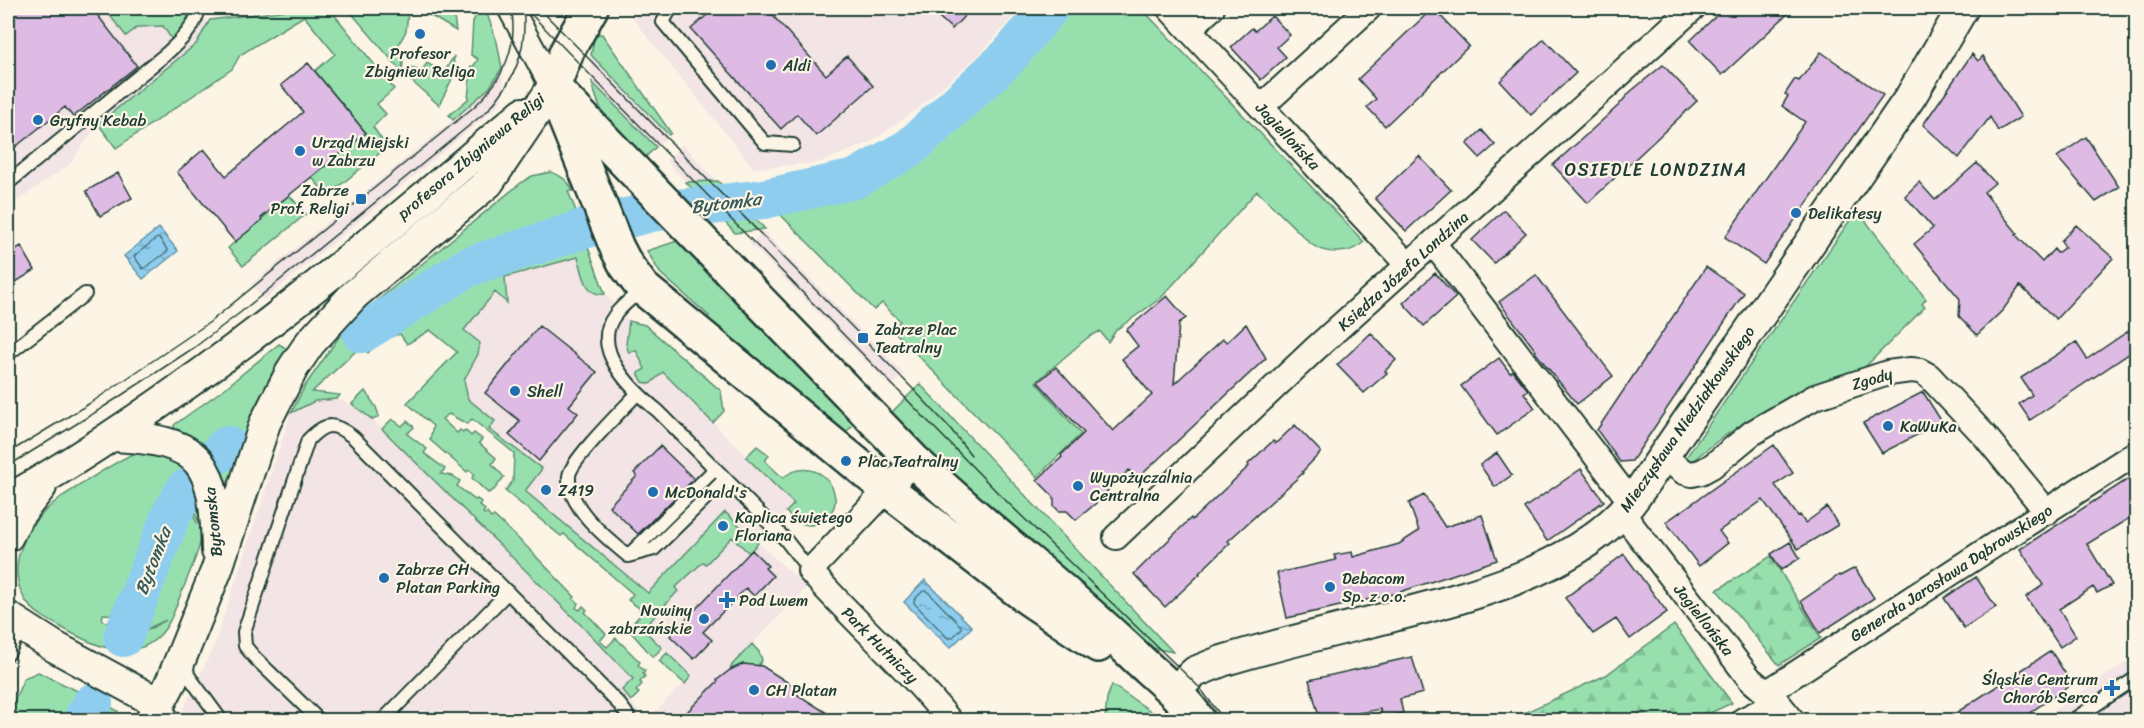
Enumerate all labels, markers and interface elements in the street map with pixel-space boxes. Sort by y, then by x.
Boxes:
marker: Profesor Zbigniew Religa [413,27,427,41]
place label: Profesor Zbigniew Religa [365,39,475,86]
place label: Aldi [782,51,811,80]
marker: Aldi [764,58,778,72]
street label: profesora Zbigniewa Religi [390,85,552,228]
street label: Jagiellońska [1248,94,1328,178]
place label: Gryfny Kebab [50,106,146,135]
marker: Gryfny Kebab [31,113,45,127]
place label: Urząd Miejski w Zabrzu [312,128,409,175]
marker: Urząd Miejski w Zabrzu [293,144,307,158]
district label: OSIEDLE LONDZINA [1564,154,1748,186]
place label: Zabrze Prof. Religi [271,176,350,223]
water label: Bytomka [689,183,765,223]
marker: Zabrze Prof. Religi [354,192,368,206]
place label: Delikatesy [1808,199,1882,228]
street label: Księdza Józefa Londzina [1330,204,1476,338]
marker: Delikatesy [1789,206,1803,220]
place label: Zabrze Plac Teatralny [875,315,957,362]
street label: Mieczysława Niedziałkowskiego [1611,320,1763,518]
marker: Zabrze Plac Teatralny [856,331,870,345]
street label: Zgody [1848,359,1897,399]
place label: Shell [527,377,563,406]
marker: Shell [508,384,522,398]
place label: KaWuKa [1900,412,1957,441]
marker: KaWuKa [1881,419,1895,433]
place label: Plac Teatralny [858,447,959,476]
marker: Plac Teatralny [839,454,853,468]
place label: Wypożyczalnia Centralna [1090,463,1192,510]
place label: Z419 [558,476,594,505]
place label: McDonald's [665,478,747,507]
marker: Wypożyczalnia Centralna [1071,479,1085,493]
marker: Z419 [539,483,553,497]
street label: Bytomska [195,485,231,558]
marker: McDonald's [646,485,660,499]
street label: Generała Jarosława Dąbrowskiego [1844,496,2058,650]
place label: Kaplica świętego Floriana [735,503,853,550]
marker: Kaplica świętego Floriana [716,519,730,533]
water label: Bytomka [125,521,181,599]
place label: Zabrze CH Platan Parking [396,555,500,602]
place label: Debacom Sp. z o.o. [1342,564,1407,611]
marker: Zabrze CH Platan Parking [377,571,391,585]
street label: Jagiellońska [1666,577,1742,663]
marker: Debacom Sp. z o.o. [1323,580,1337,594]
place label: Pod Lwem [739,586,808,615]
marker: Pod Lwem [720,593,734,607]
place label: Nowiny zabrzańskie [608,596,693,643]
street label: Park Hutniczy [834,599,926,691]
marker: Nowiny zabrzańskie [697,612,711,626]
place label: Śląskie Centrum Chorób Serca [1982,665,2098,712]
place label: CH Platan [766,676,837,705]
marker: Śląskie Centrum Chorób Serca [2103,679,2121,697]
marker: CH Platan [747,683,761,697]

